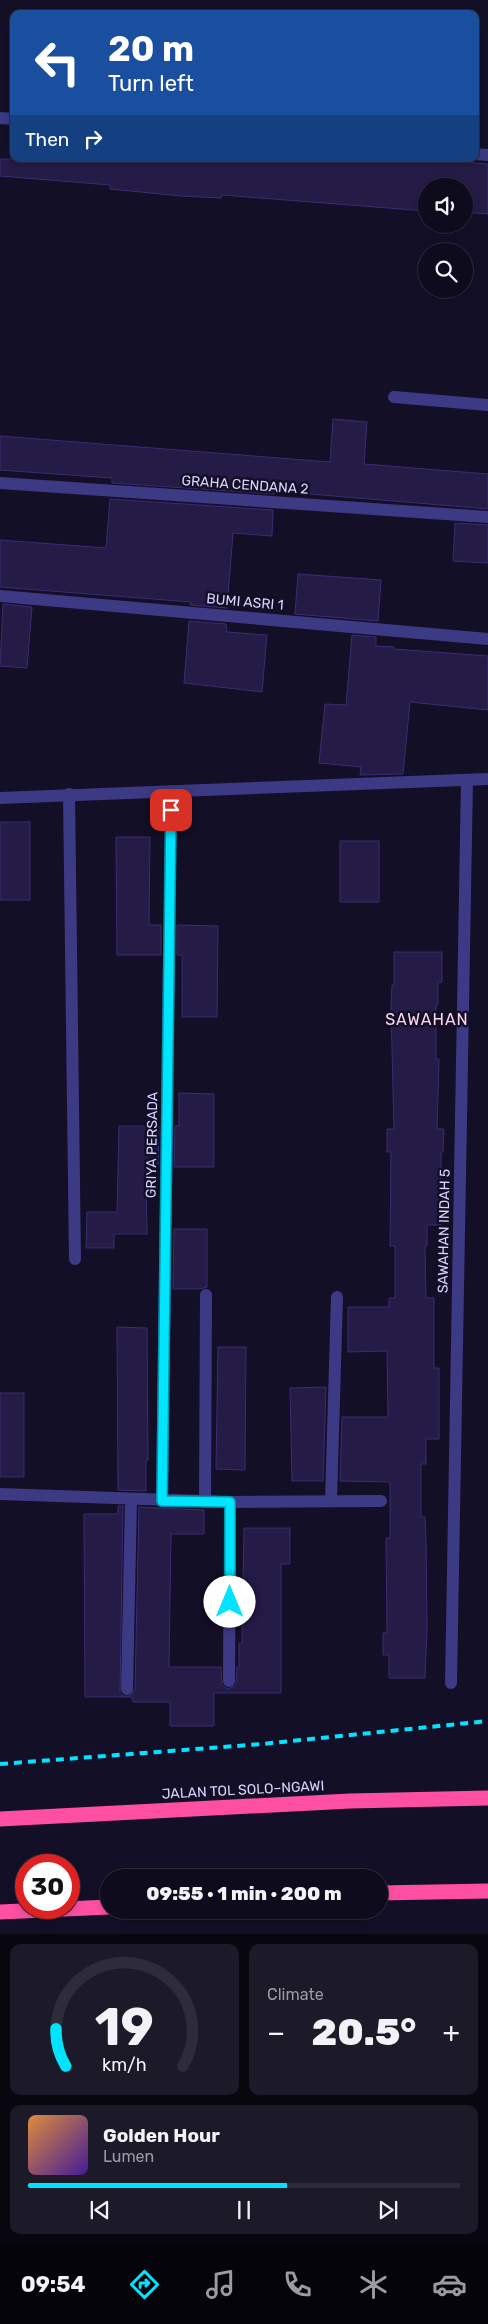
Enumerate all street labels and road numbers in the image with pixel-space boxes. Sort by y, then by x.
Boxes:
street label: GRAHA CENDANA 2 [181,472,309,498]
street label: BUMI ASRI 1 [206,590,284,614]
street label: GRIYA PERSADA [143,1091,161,1198]
street label: SAWAHAN INDAH 5 [434,1169,454,1293]
street label: JALAN TOL SOLO–NGAWI [161,1777,325,1803]

